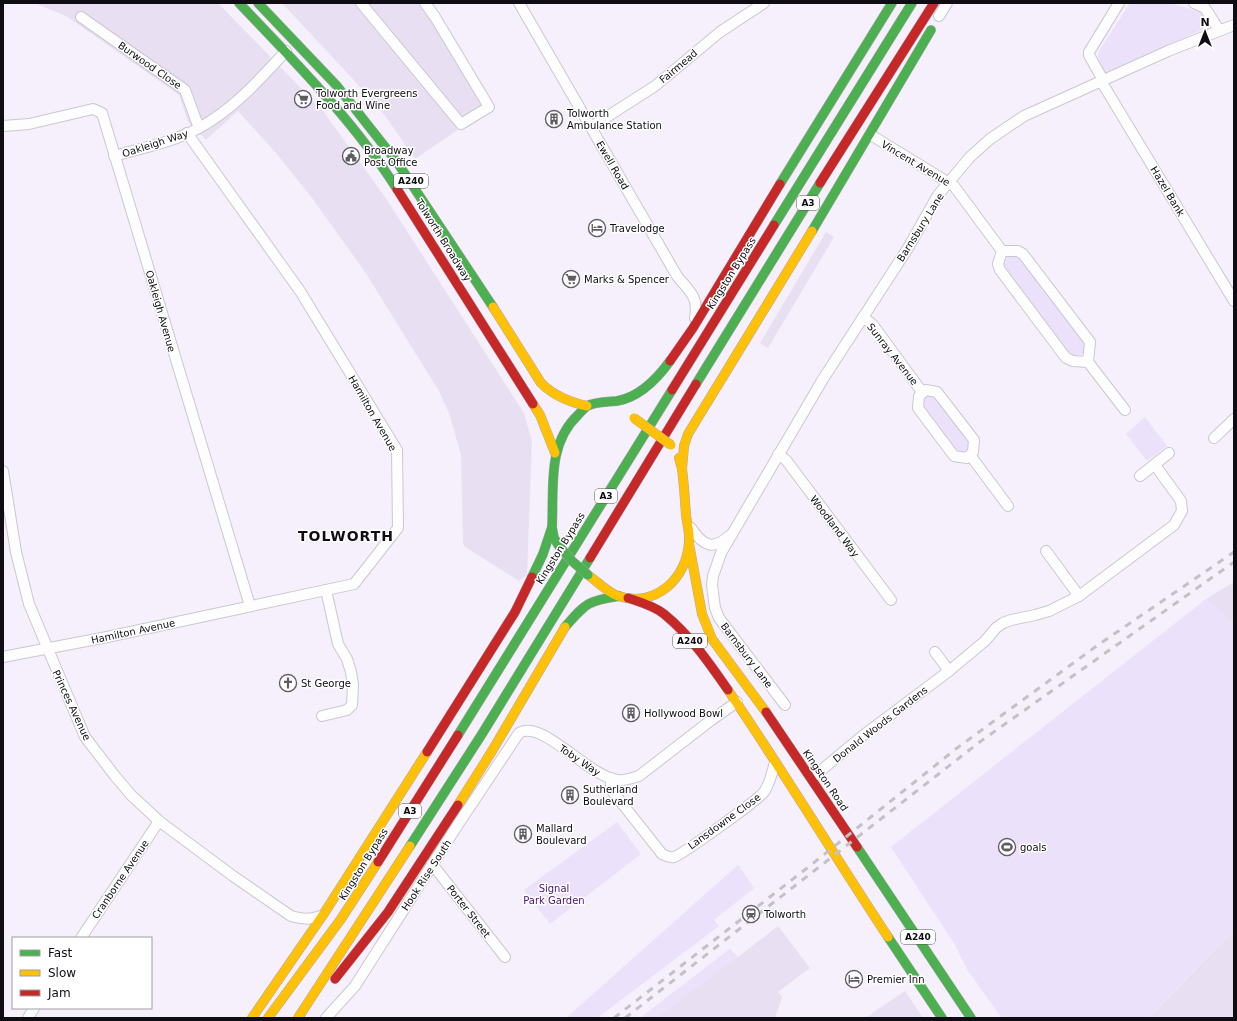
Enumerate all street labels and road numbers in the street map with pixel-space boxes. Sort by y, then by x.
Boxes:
street label: Burwood Close [116,40,183,91]
street label: Fairmead [657,47,699,85]
street label: Oakleigh Way [121,128,190,159]
street label: Ewell Road [594,139,631,192]
street label: Vincent Avenue [879,139,952,188]
street label: Hazel Bank [1148,164,1187,218]
road number: A240 [394,174,428,188]
street label: Barnsbury Lane [895,191,946,263]
street label: Tolworth Broadway [413,196,473,283]
road number: A3 [797,196,819,210]
street label: Kingston Bypass [705,235,758,311]
street label: Oakleigh Avenue [144,269,177,353]
street label: Sunray Avenue [865,321,920,387]
street label: Hamilton Avenue [346,373,399,453]
road number: A3 [595,489,617,503]
street label: Woodland Way [808,493,861,559]
street label: Kingston Bypass [534,510,587,586]
street label: Hamilton Avenue [90,617,176,646]
street label: Barnsbury Lane [719,621,775,690]
road number: A240 [673,634,707,648]
street label: Princes Avenue [50,668,93,742]
street label: Donald Woods Gardens [831,684,930,765]
street label: Toby Way [556,742,602,778]
street label: Kingston Road [801,747,850,813]
street label: Lansdowne Close [686,791,763,851]
road number: A3 [399,804,421,818]
street label: Kingston Bypass [337,826,390,902]
street label: Cranborne Avenue [90,838,151,921]
street label: Hook Rise South [399,838,453,913]
street label: Porter Street [445,883,493,940]
road number: A240 [901,930,935,944]

